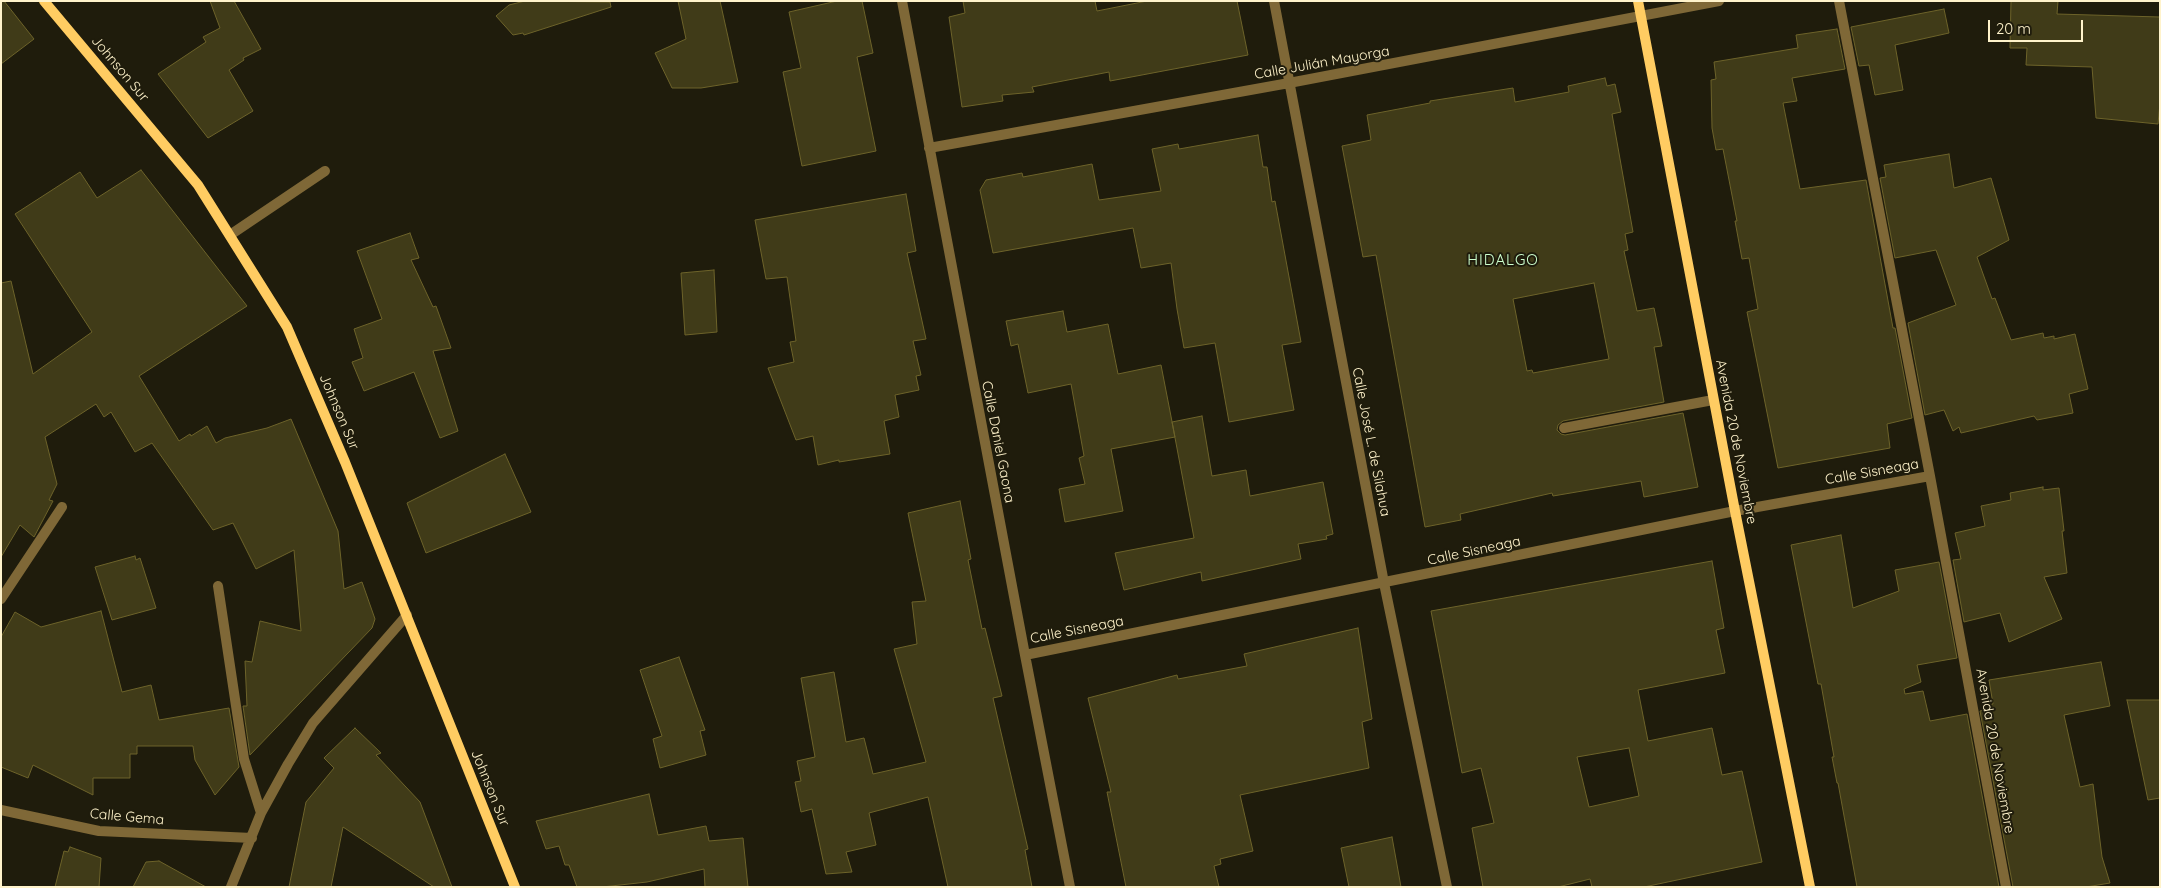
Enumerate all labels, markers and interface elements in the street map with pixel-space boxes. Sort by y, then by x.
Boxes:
scale bar [1991,10,2086,42]
text: 20 m [1996,19,2031,38]
street label: Johnson Sur [88,33,152,105]
street label: Calle Julián Mayorga [1253,43,1391,83]
district label: HIDALGO [1466,251,1540,269]
street label: Avenida 20 de Noviembre [1712,358,1760,526]
street label: Calle José L. de Silahua [1348,366,1394,518]
street label: Johnson Sur [316,372,362,452]
street label: Calle Daniel Gaona [978,380,1018,504]
street label: Calle Sisneaga [1824,455,1920,489]
street label: Calle Sisneaga [1426,533,1522,569]
street label: Calle Sisneaga [1029,613,1125,647]
street label: Avenida 20 de Noviembre [1972,667,2018,835]
street label: Johnson Sur [467,747,513,829]
street label: Calle Gema [89,805,165,829]

